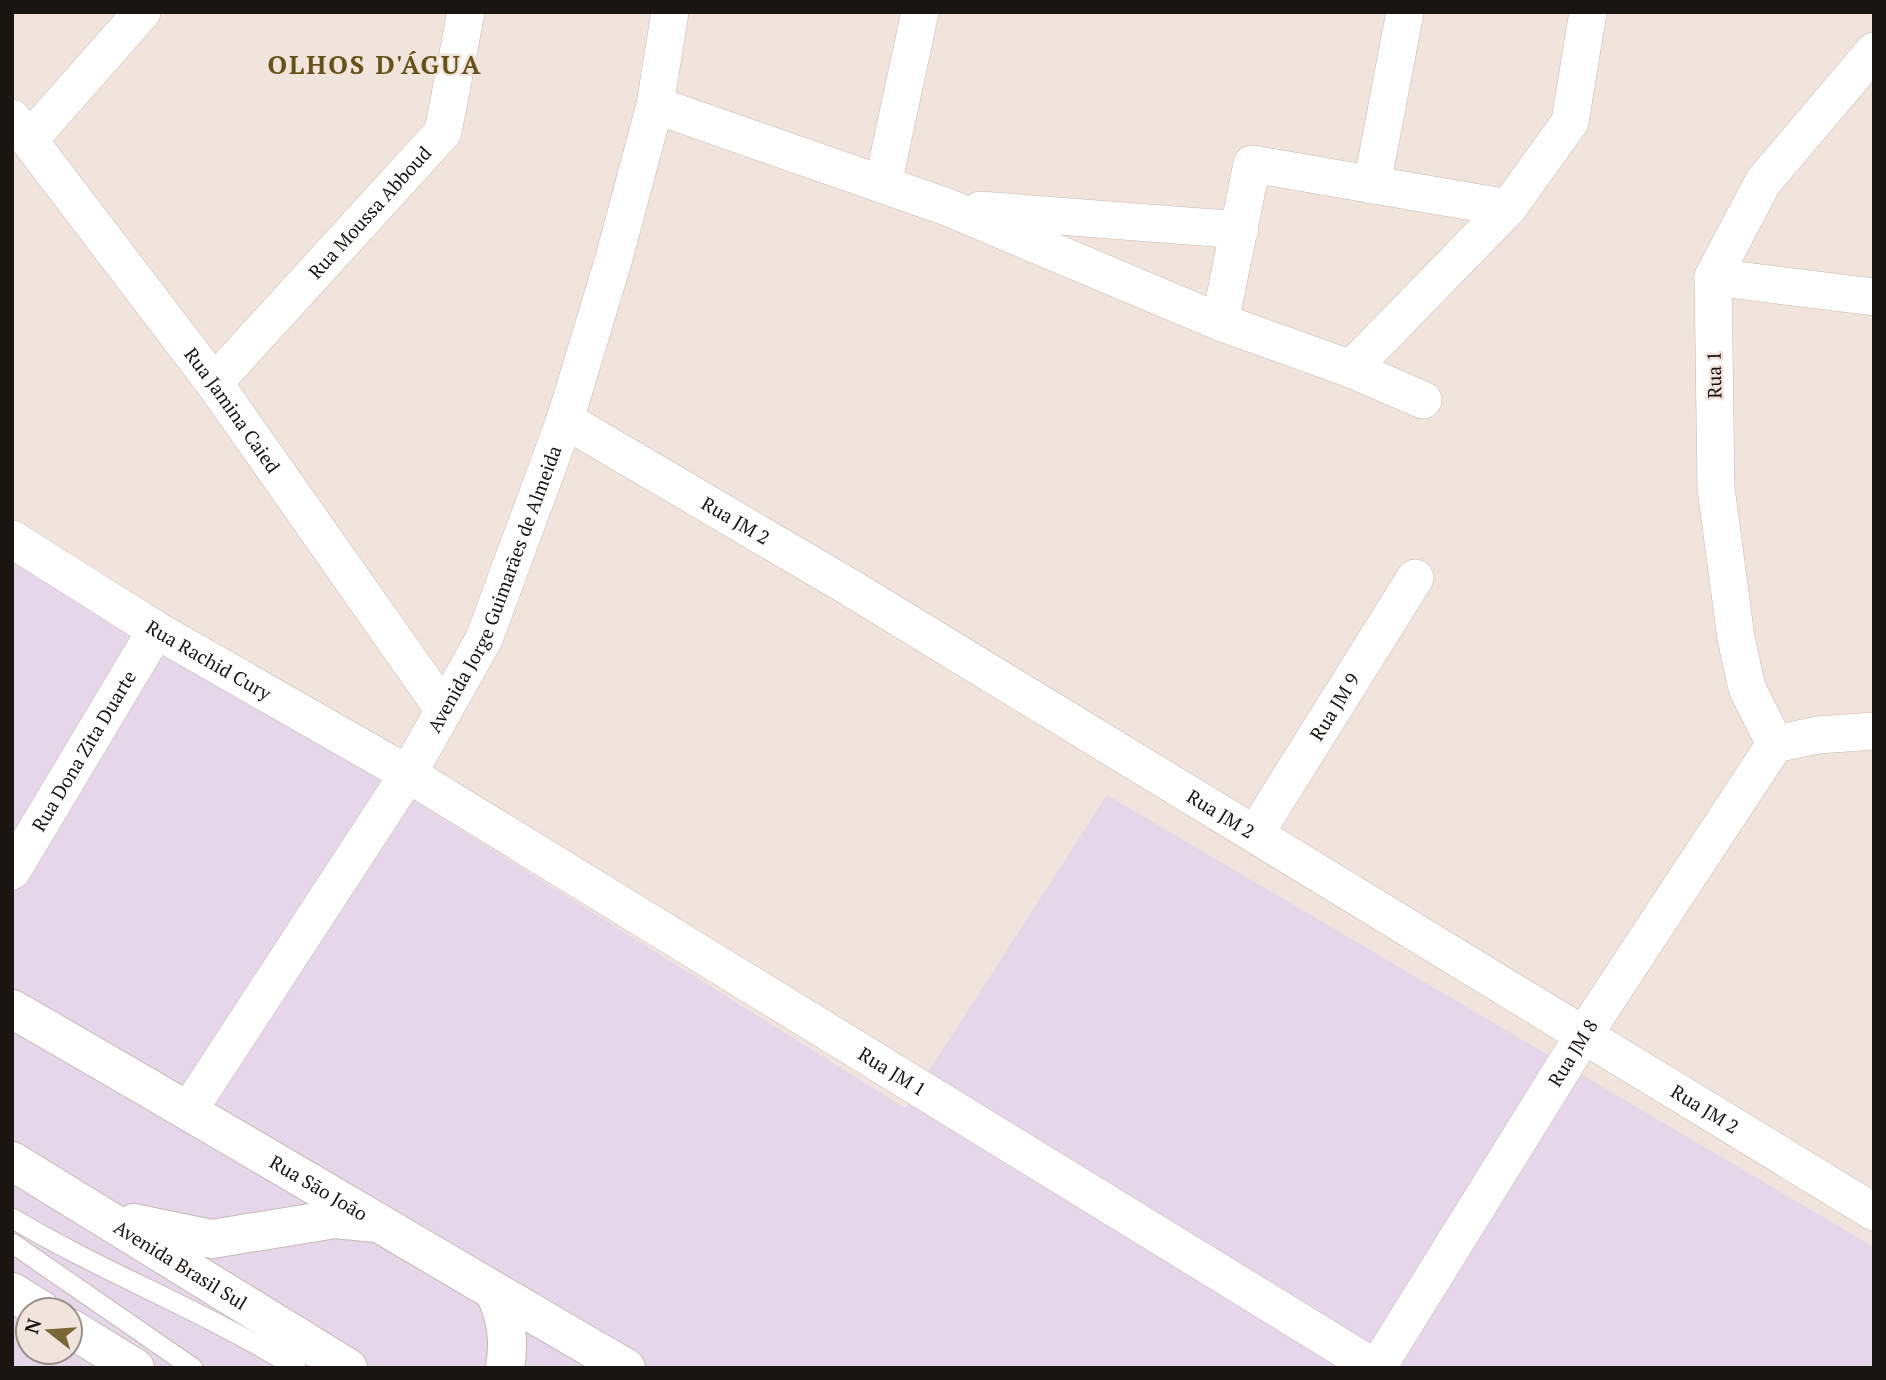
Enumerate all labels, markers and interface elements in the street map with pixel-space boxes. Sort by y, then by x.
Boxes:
district label: OLHOS D'ÁGUA [268,47,483,81]
street label: Rua Moussa Abboud [302,140,437,284]
street label: Rua Jamina Caied [179,342,287,478]
street label: Rua 1 [1701,351,1726,399]
street label: Avenida Jorge Guimarães de Almeida [421,441,567,737]
street label: Rua JM 2 [697,490,775,550]
street label: Rua Rachid Cury [142,614,276,706]
street label: Rua Dona Zita Duarte [26,665,141,836]
street label: Rua JM 9 [1304,668,1365,745]
street label: Rua JM 2 [1183,783,1260,844]
street label: Rua JM 8 [1542,1014,1603,1091]
street label: Rua JM 1 [854,1041,931,1101]
street label: Rua JM 2 [1667,1078,1744,1139]
street label: Rua São João [266,1149,372,1226]
street label: Avenida Brasil Sul [110,1214,252,1315]
north arrow [14,1296,84,1366]
text: N [18,1315,46,1336]

